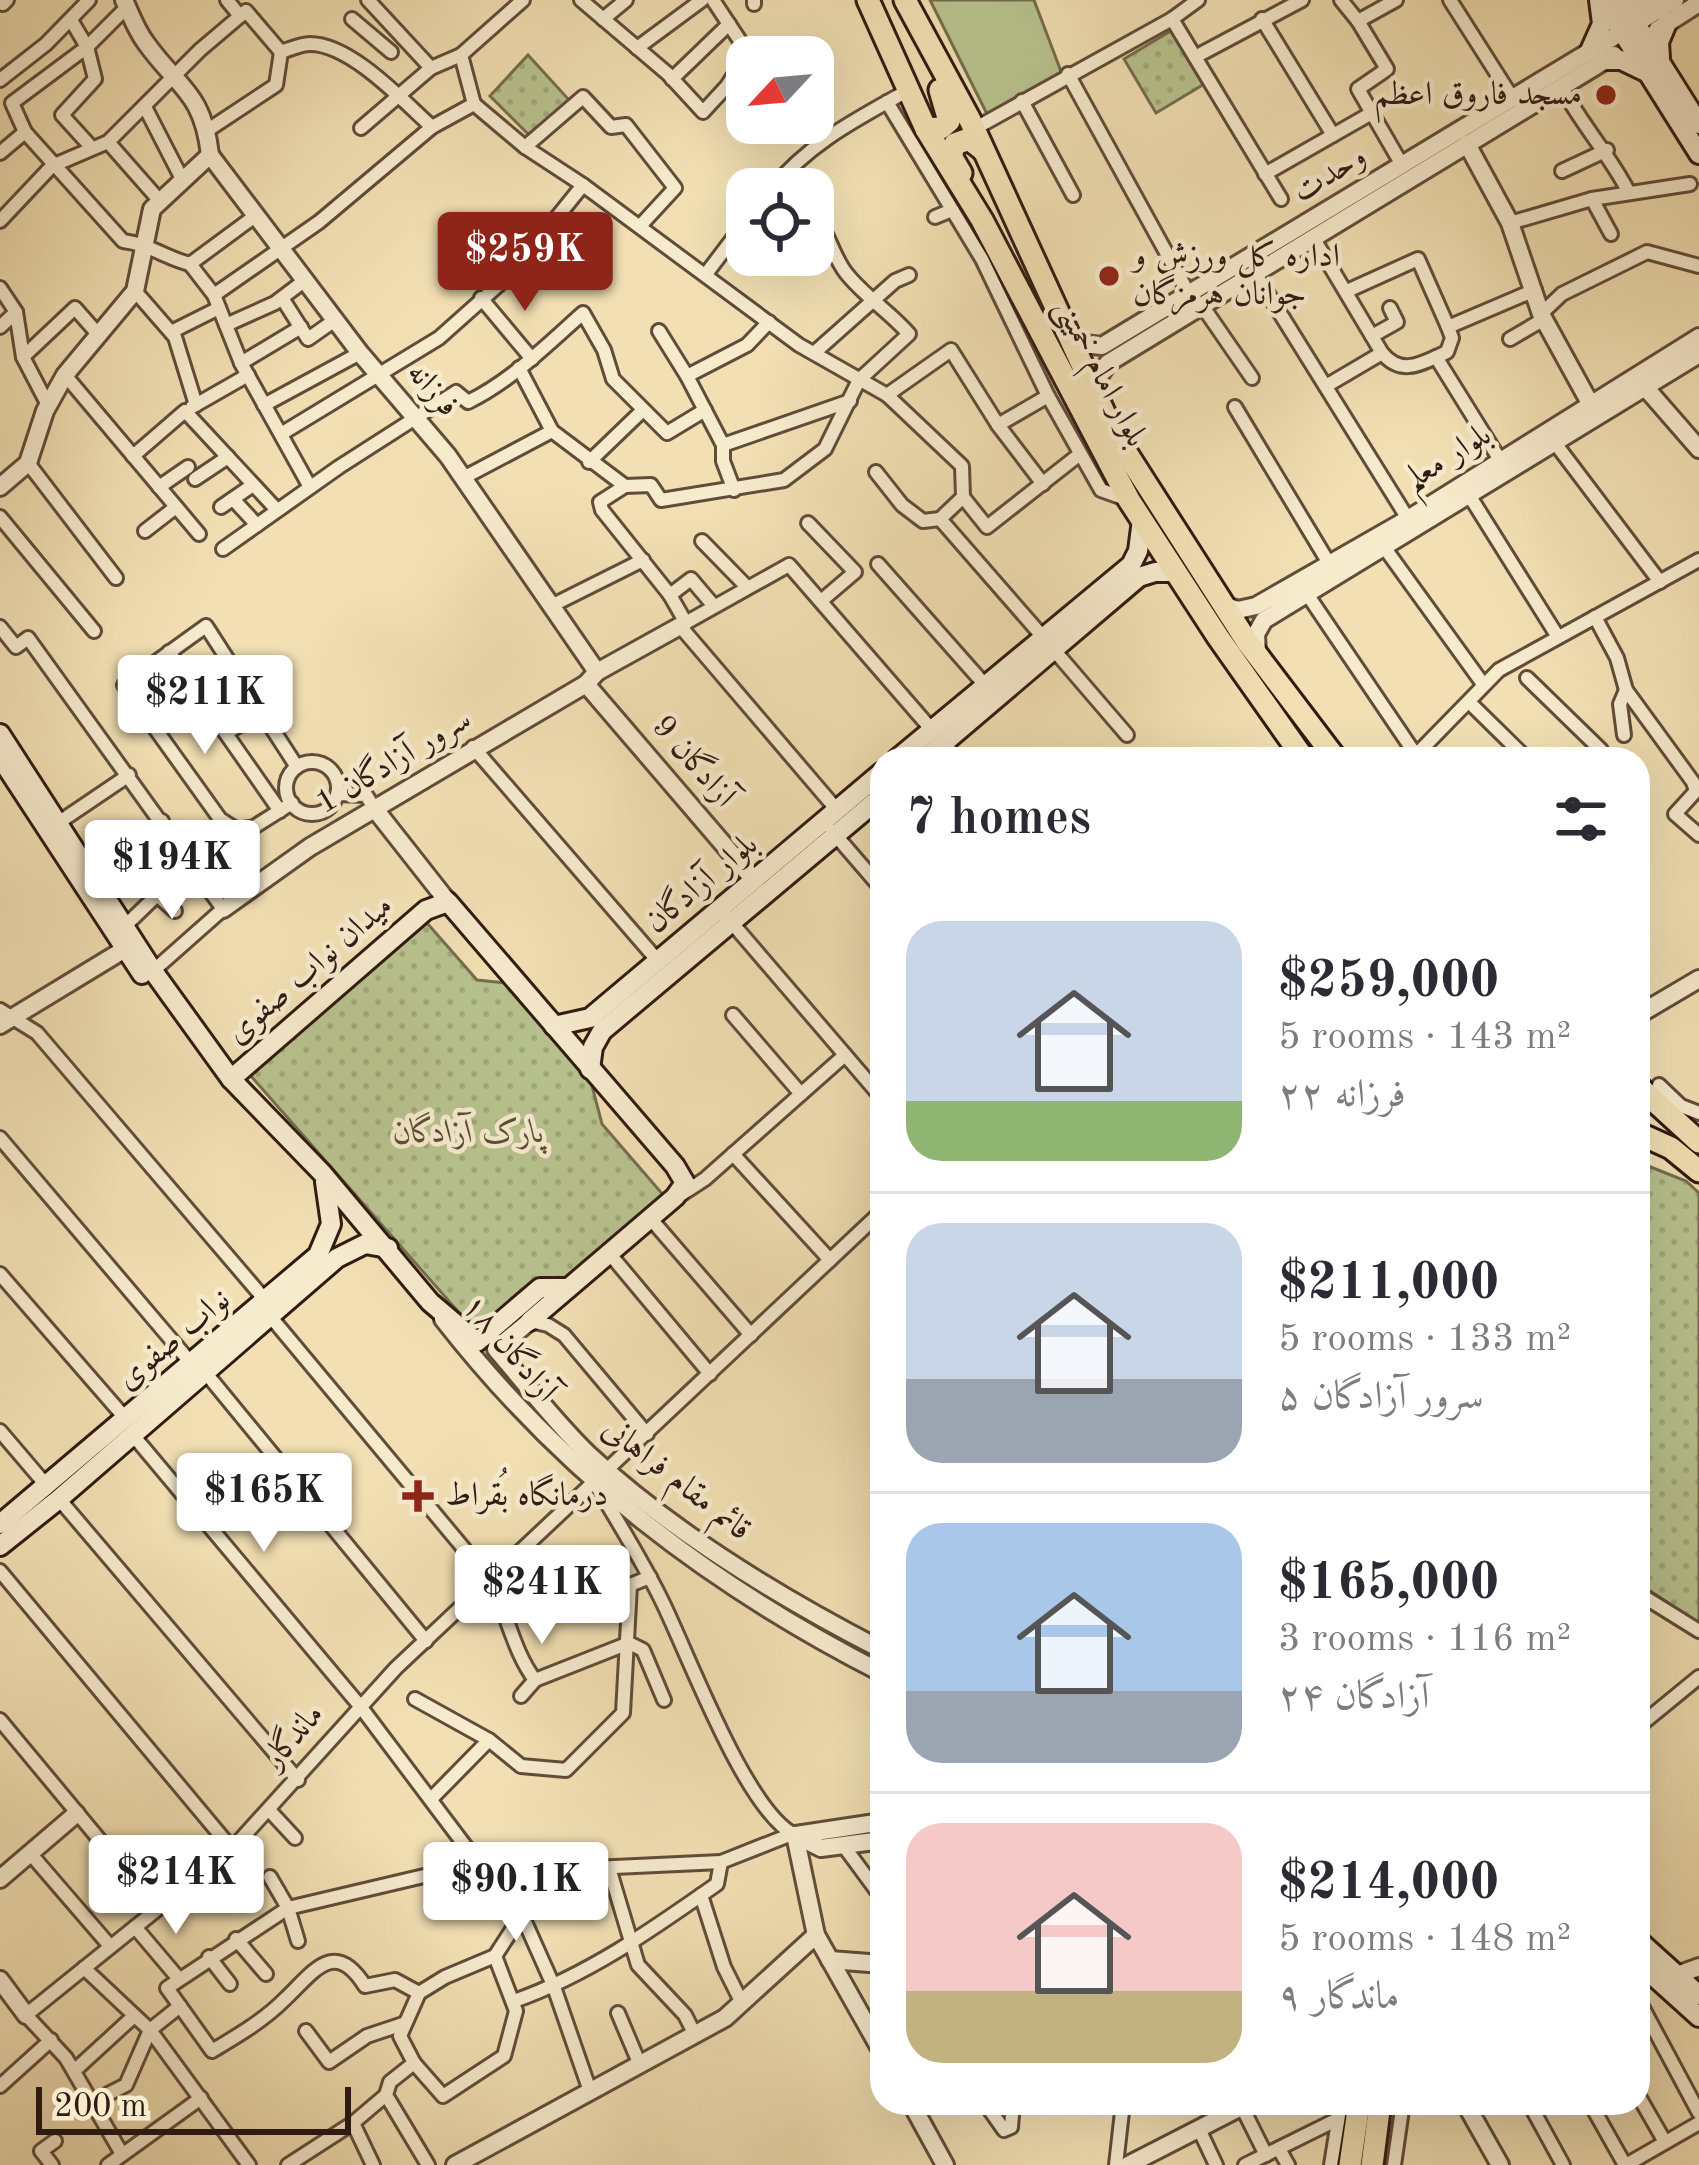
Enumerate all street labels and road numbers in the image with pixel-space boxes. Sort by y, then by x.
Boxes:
street label: وحدت [1288,140,1372,210]
street label: بلوار امام خمینی [1038,293,1153,457]
street label: فرزانه [398,356,464,425]
street label: بلوار معلم [1398,418,1505,509]
street label: سرور آزادگان 1 [308,698,479,824]
street label: آزادگان 9 [645,706,748,817]
street label: بلوار آزادگان [636,823,764,940]
street label: میدان نواب صفوی [221,889,401,1052]
street label: نواب صفوی [111,1283,238,1398]
street label: آزادگان ۱۸ [455,1285,570,1412]
street label: قائم مقام فراهانی [590,1411,757,1556]
street label: ماندگار [251,1694,331,1778]

